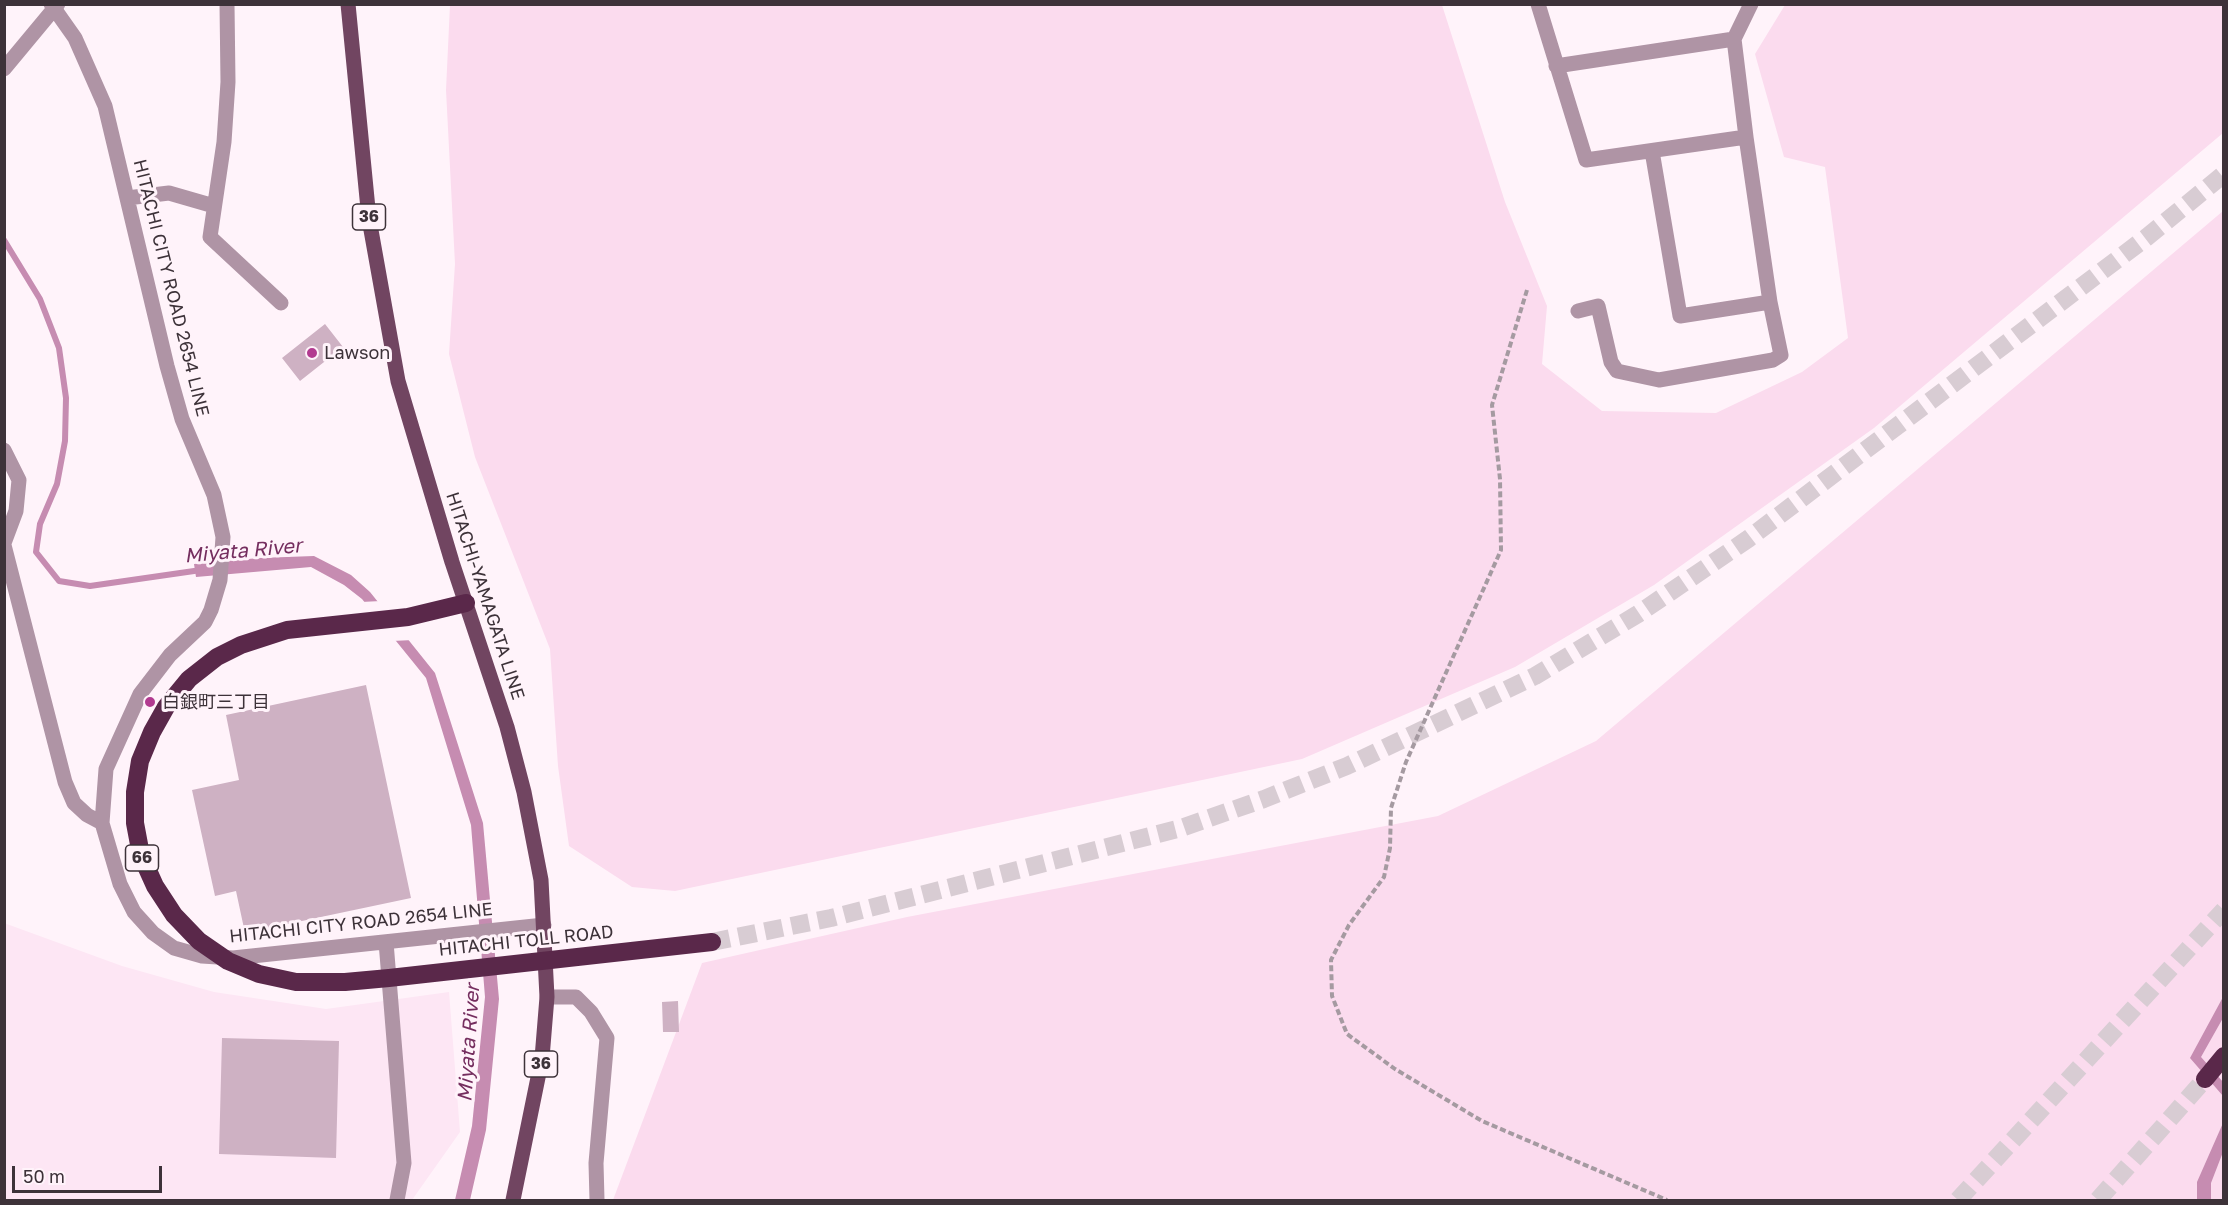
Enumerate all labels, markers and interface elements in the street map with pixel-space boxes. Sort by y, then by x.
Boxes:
street label: HITACHI CITY ROAD 2654 LINE [129,157,213,419]
road number: 36 [352,204,386,230]
place label: Lawson [324,342,390,364]
marker: Lawson [305,346,319,360]
street label: HITACHI-YAMAGATA LINE [441,489,529,703]
water label: Miyata River [183,534,303,568]
place label: 白銀町三丁目 [162,691,270,713]
marker: 白銀町三丁目 [143,695,157,709]
road number: 66 [126,845,158,871]
street label: HITACHI CITY ROAD 2654 LINE [228,898,494,948]
street label: HITACHI TOLL ROAD [437,921,615,961]
water label: Miyata River [453,983,485,1103]
road number: 36 [524,1051,558,1077]
scale bar [15,1154,165,1192]
text: 50 m [23,1165,65,1187]

